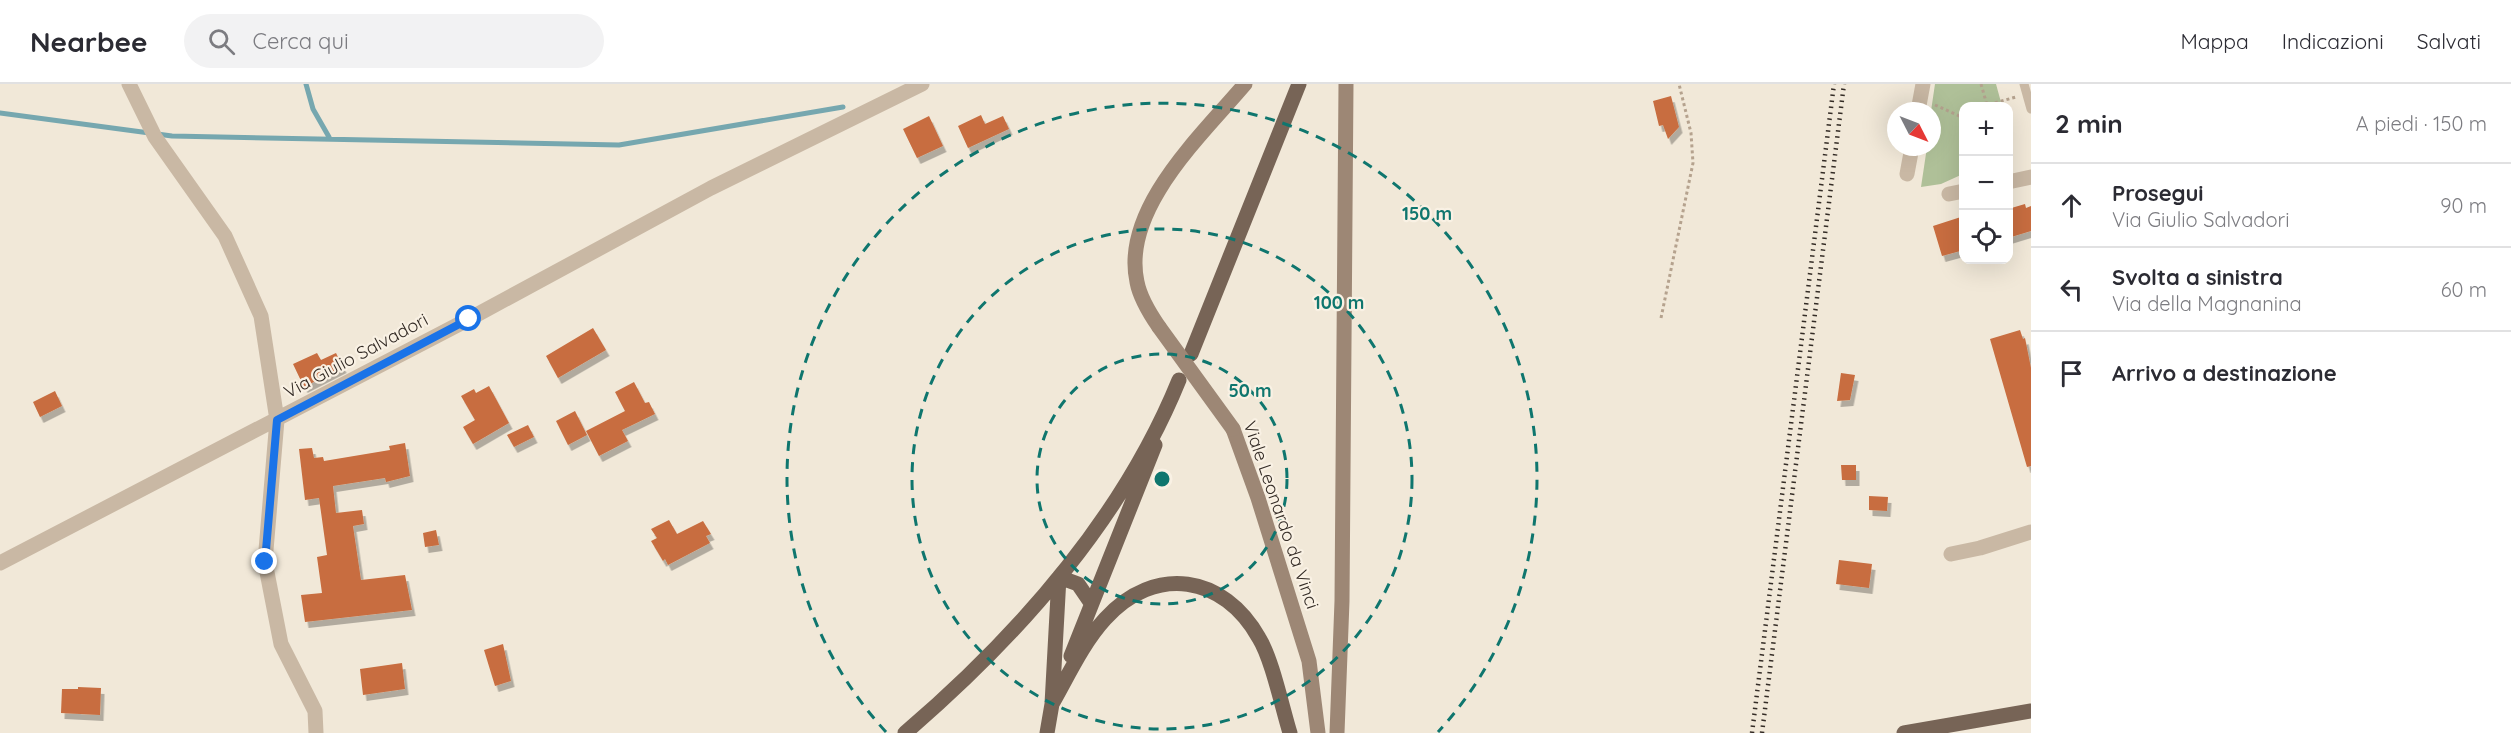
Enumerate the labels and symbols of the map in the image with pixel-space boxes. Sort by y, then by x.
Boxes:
north arrow [1887,102,1941,156]
text: 150 m [1402,202,1452,225]
text: 100 m [1314,291,1364,314]
route start [455,305,481,331]
street label: Via Giulio Salvadori [280,308,432,403]
text: 50 m [1228,379,1272,402]
street label: Viale Leonardo da Vinci [1239,418,1324,612]
centre of rings [1152,469,1172,489]
route end [251,548,277,574]

